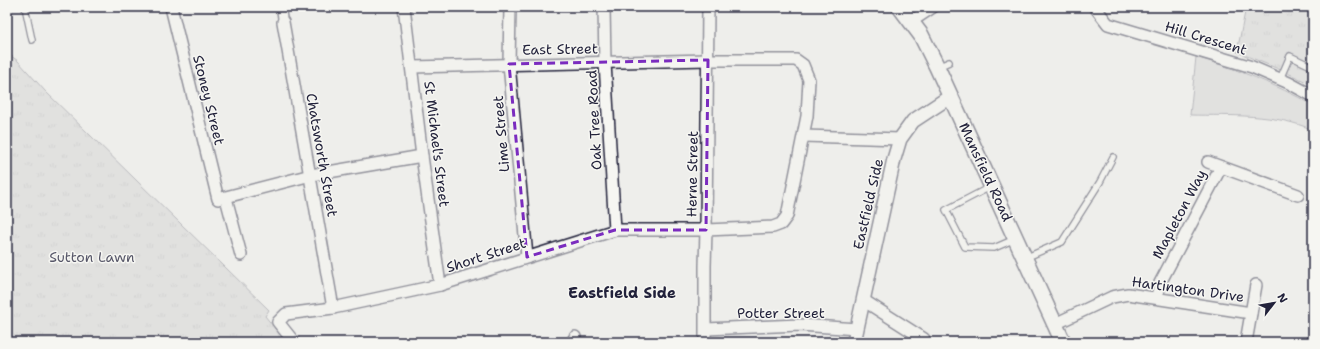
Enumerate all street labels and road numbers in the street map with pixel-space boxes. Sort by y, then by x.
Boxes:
street label: Hill Crescent [1163,17,1249,59]
street label: East Street [522,39,598,59]
street label: Stoney Street [189,53,229,147]
street label: Oak Tree Road [582,69,606,171]
street label: St Michael's Street [420,80,454,208]
street label: Chatsworth Street [302,92,342,218]
street label: Lime Street [489,95,513,173]
street label: Mansfield Road [955,120,1017,224]
street label: Herne Street [682,131,702,217]
street label: Eastfield Side [849,157,887,251]
street label: Mapleton Way [1148,166,1210,262]
street label: Short Street [444,234,528,276]
street label: Hartington Drive [1131,272,1245,306]
street label: Potter Street [737,304,825,322]

